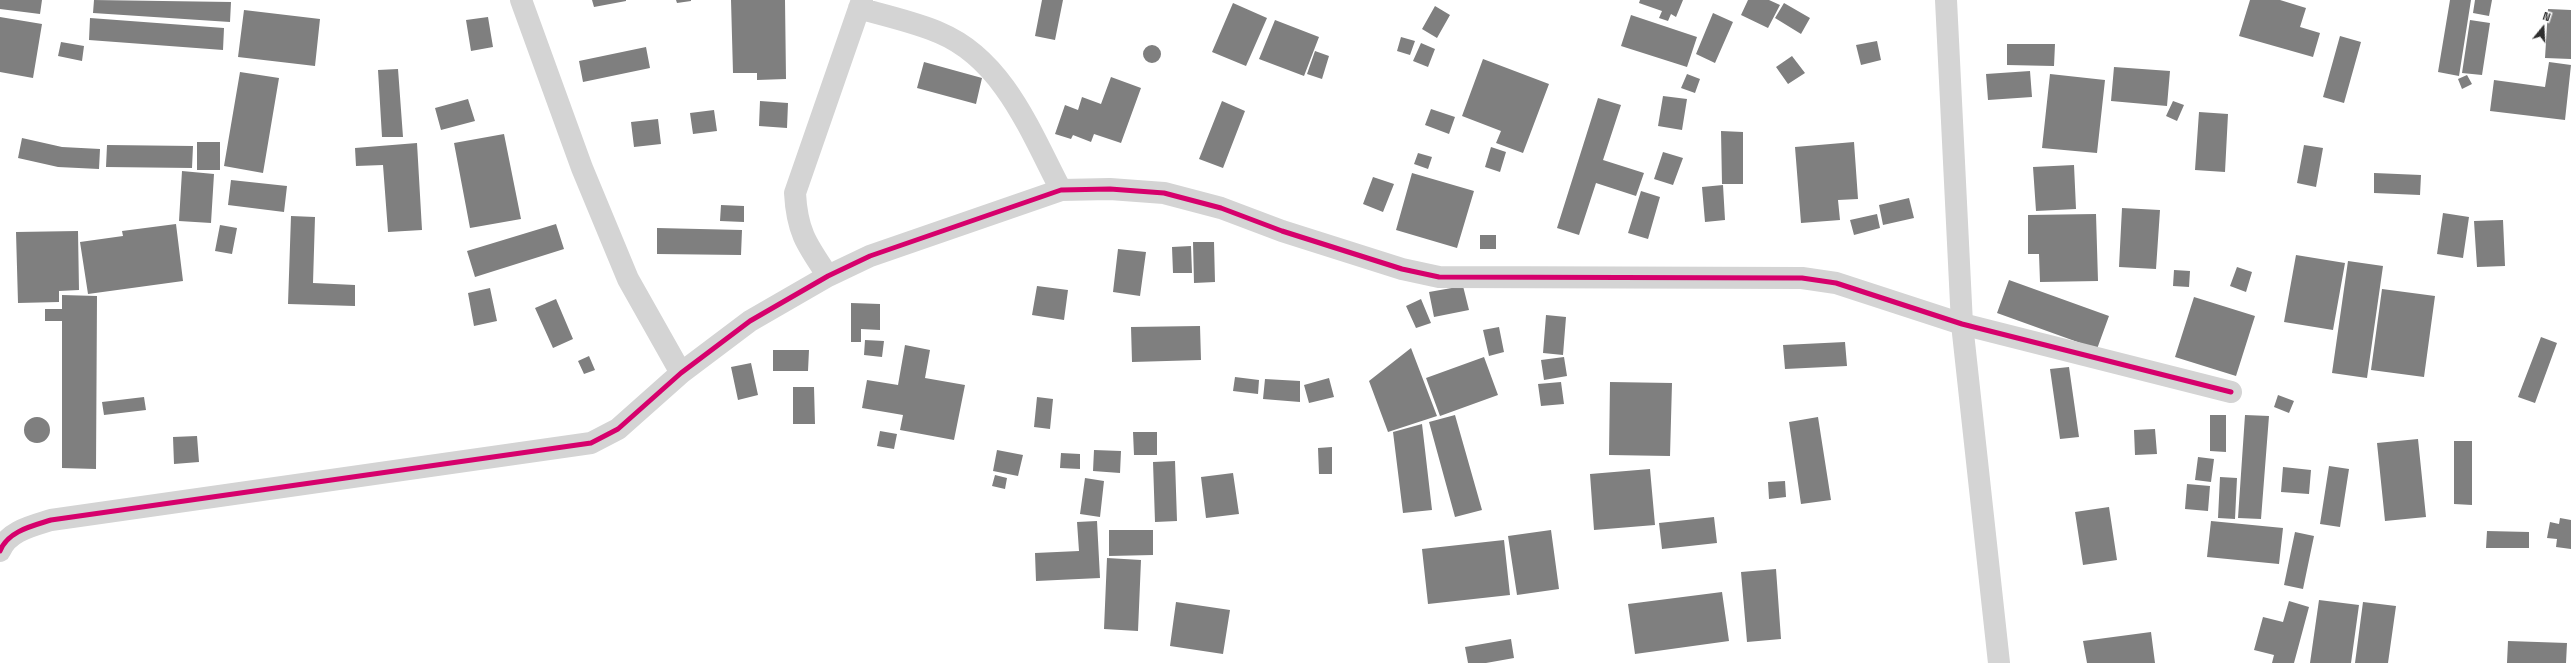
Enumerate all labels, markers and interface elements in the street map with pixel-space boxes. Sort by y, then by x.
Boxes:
north arrow [2523,8,2563,48]
text: N [2541,9,2552,24]

